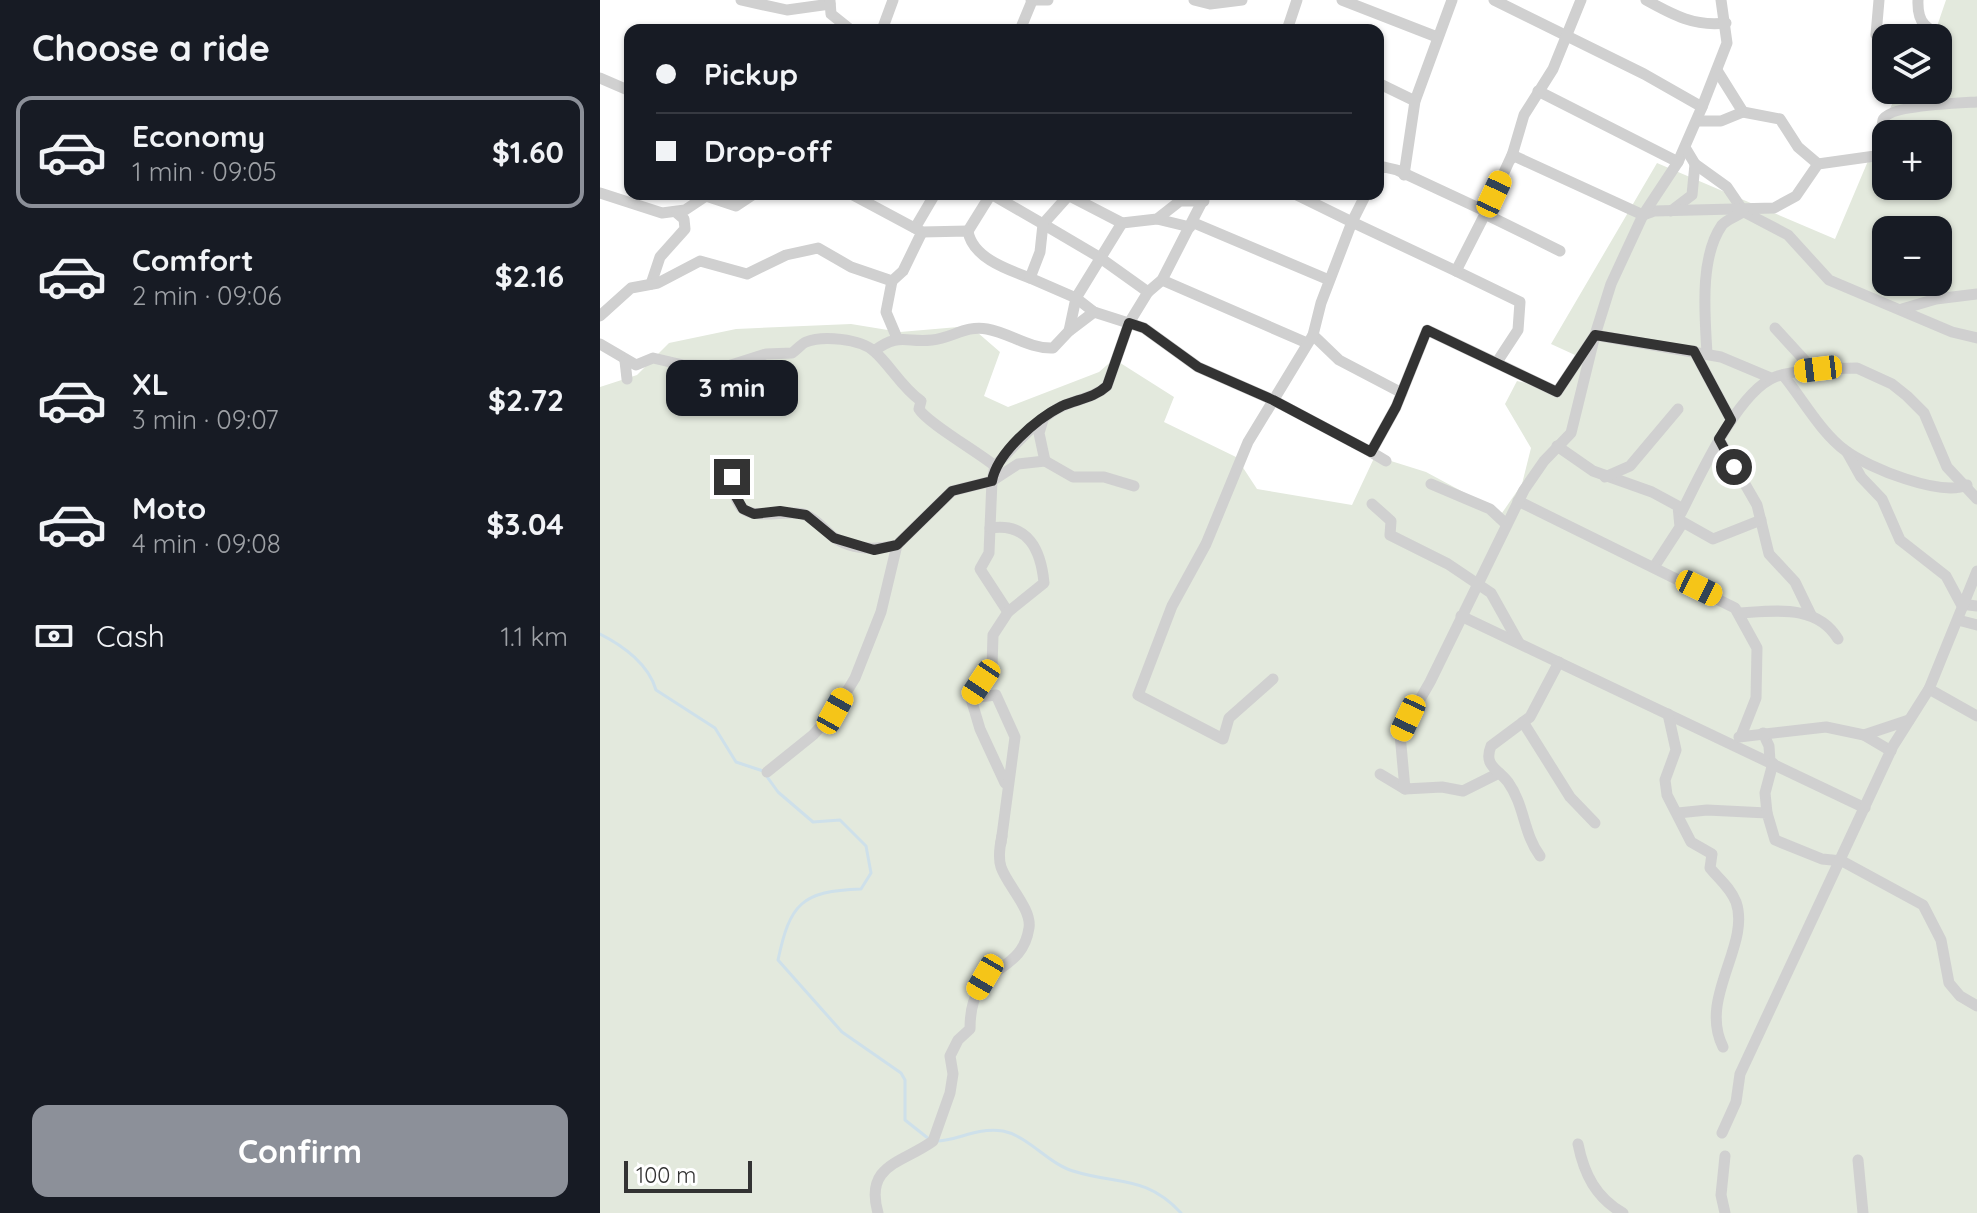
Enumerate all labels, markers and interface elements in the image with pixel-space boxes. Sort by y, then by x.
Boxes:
map controls [1872,24,1952,296]
button: layers [1872,24,1952,104]
text: Choose a ride [32,25,270,70]
text: Pickup [704,55,798,93]
icon: car [36,116,108,188]
text: Economy [132,117,265,155]
button: + [1872,120,1952,200]
text: Drop-off [704,132,832,170]
text: $1.60 [492,133,564,171]
text: 1 min · 09:05 [132,155,277,188]
car [1473,167,1515,221]
button: − [1872,216,1952,296]
icon: car [36,240,108,312]
text: Comfort [132,241,253,279]
text: $2.16 [495,257,564,295]
text: 2 min · 09:06 [132,279,281,312]
car [1793,354,1843,384]
callout: 3 min [666,361,798,417]
icon: car [36,364,108,436]
text: XL [132,365,169,403]
text: 3 min [699,371,765,404]
text: $2.72 [488,381,564,419]
text: 3 min · 09:07 [132,403,279,436]
route start [1716,449,1752,485]
route end [714,459,750,495]
icon: car [36,488,108,560]
text: Moto [132,489,206,527]
text: $3.04 [486,505,564,543]
text: 4 min · 09:08 [132,527,281,560]
car [1672,567,1726,609]
icon: cash [32,614,76,658]
text: Cash [96,617,165,655]
text: 1.1 km [500,620,568,653]
car [958,655,1004,709]
car [813,684,857,738]
car [1387,691,1429,745]
car [963,950,1007,1004]
button: Confirm [32,1105,568,1197]
scale bar [624,1157,752,1193]
text: 100 m [636,1161,696,1189]

